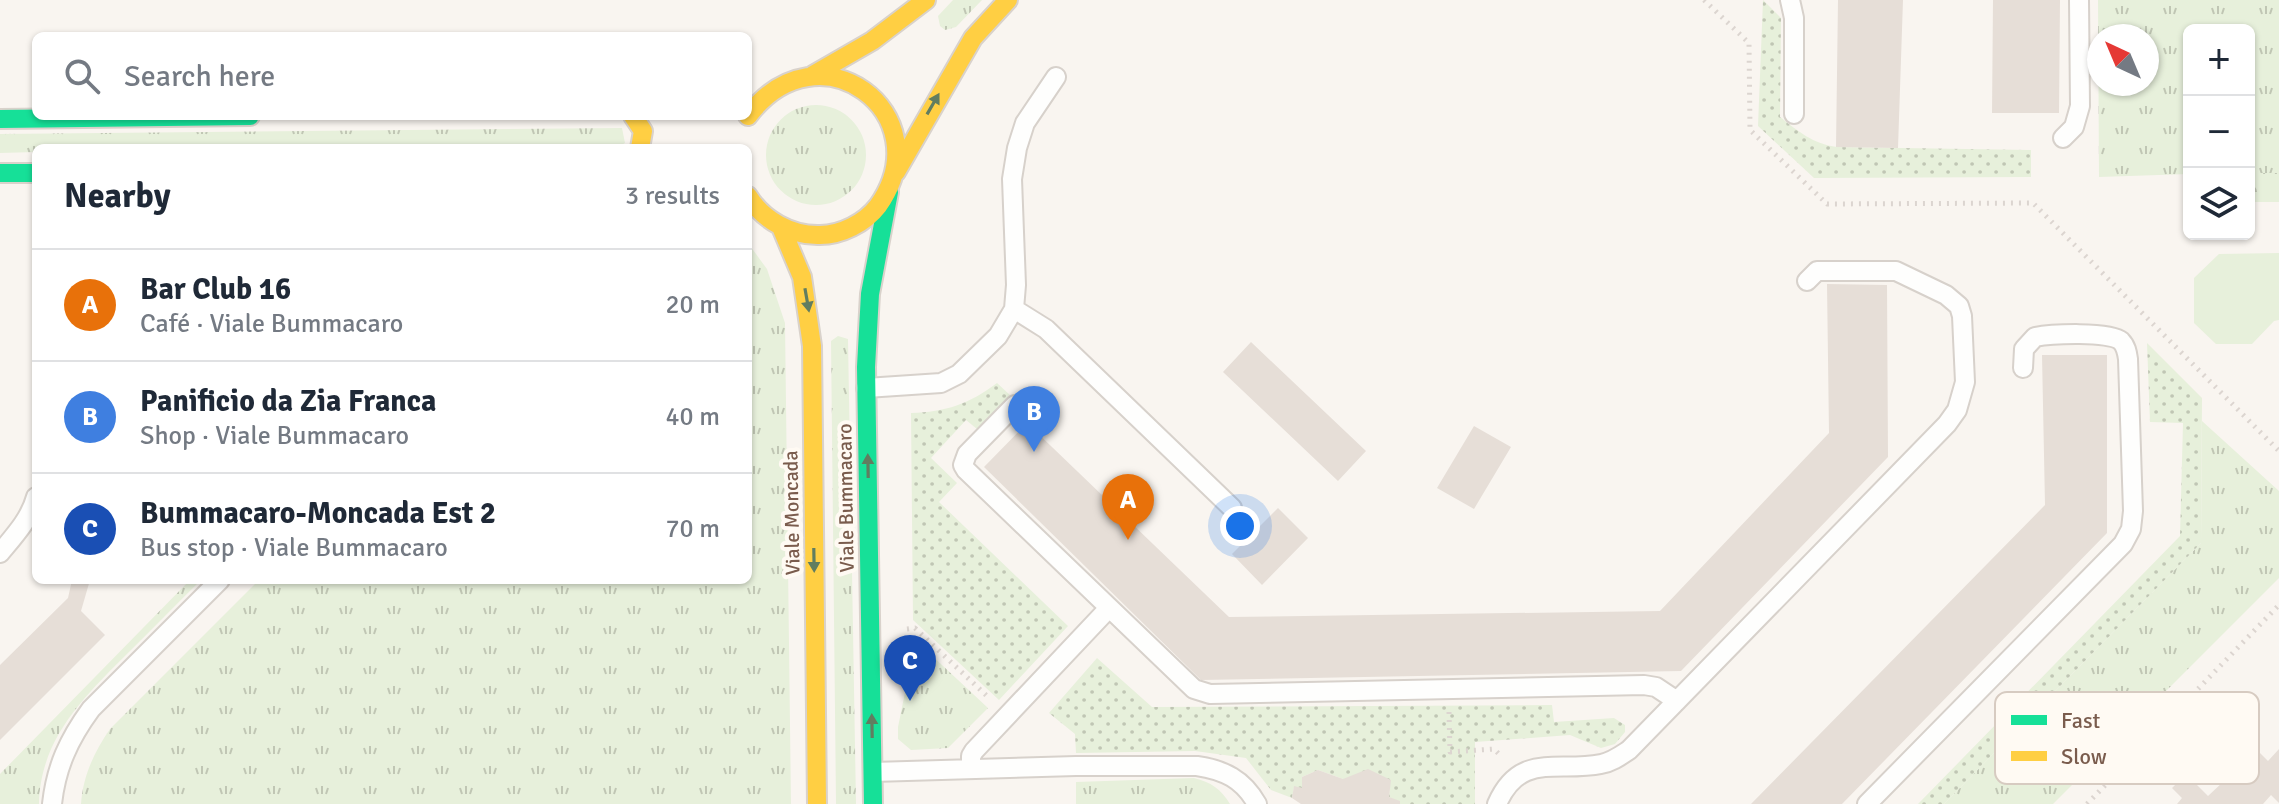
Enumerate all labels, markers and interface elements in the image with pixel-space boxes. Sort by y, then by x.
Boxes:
north arrow [2087,24,2159,96]
map controls [2183,24,2255,240]
button: + [2183,24,2255,96]
search box [32,32,752,120]
icon: search [60,54,104,98]
text: Search here [124,58,275,95]
one-way arrow [926,93,940,115]
button: − [2183,96,2255,168]
button: layers [2183,168,2255,240]
text: Nearby [64,175,171,217]
text: 3 results [625,180,720,212]
text: Bar Club 16 [140,271,291,308]
one-way arrow [801,288,813,313]
text: A [82,289,98,321]
text: 20 m [665,289,720,321]
text: Café · Viale Bummacaro [140,308,403,340]
text: Panificio da Zia Franca [140,383,436,420]
pin: B [1008,386,1060,452]
text: B [82,401,98,433]
text: 40 m [665,401,720,433]
text: Shop · Viale Bummacaro [140,420,409,452]
street label: Viale Bummacaro [832,423,860,573]
street label: Viale Moncada [778,450,806,576]
one-way arrow [861,453,874,478]
pin: A [1102,474,1154,540]
text: Bummacaro-Moncada Est 2 [140,495,496,532]
your location [1220,506,1260,546]
text: C [82,513,98,545]
text: 70 m [665,513,720,545]
text: Bus stop · Viale Bummacaro [140,532,448,564]
one-way arrow [808,548,820,573]
pin: C [884,635,936,701]
legend [1995,692,2259,784]
text: Fast [2061,707,2101,734]
one-way arrow [865,713,878,738]
text: Slow [2061,743,2107,770]

